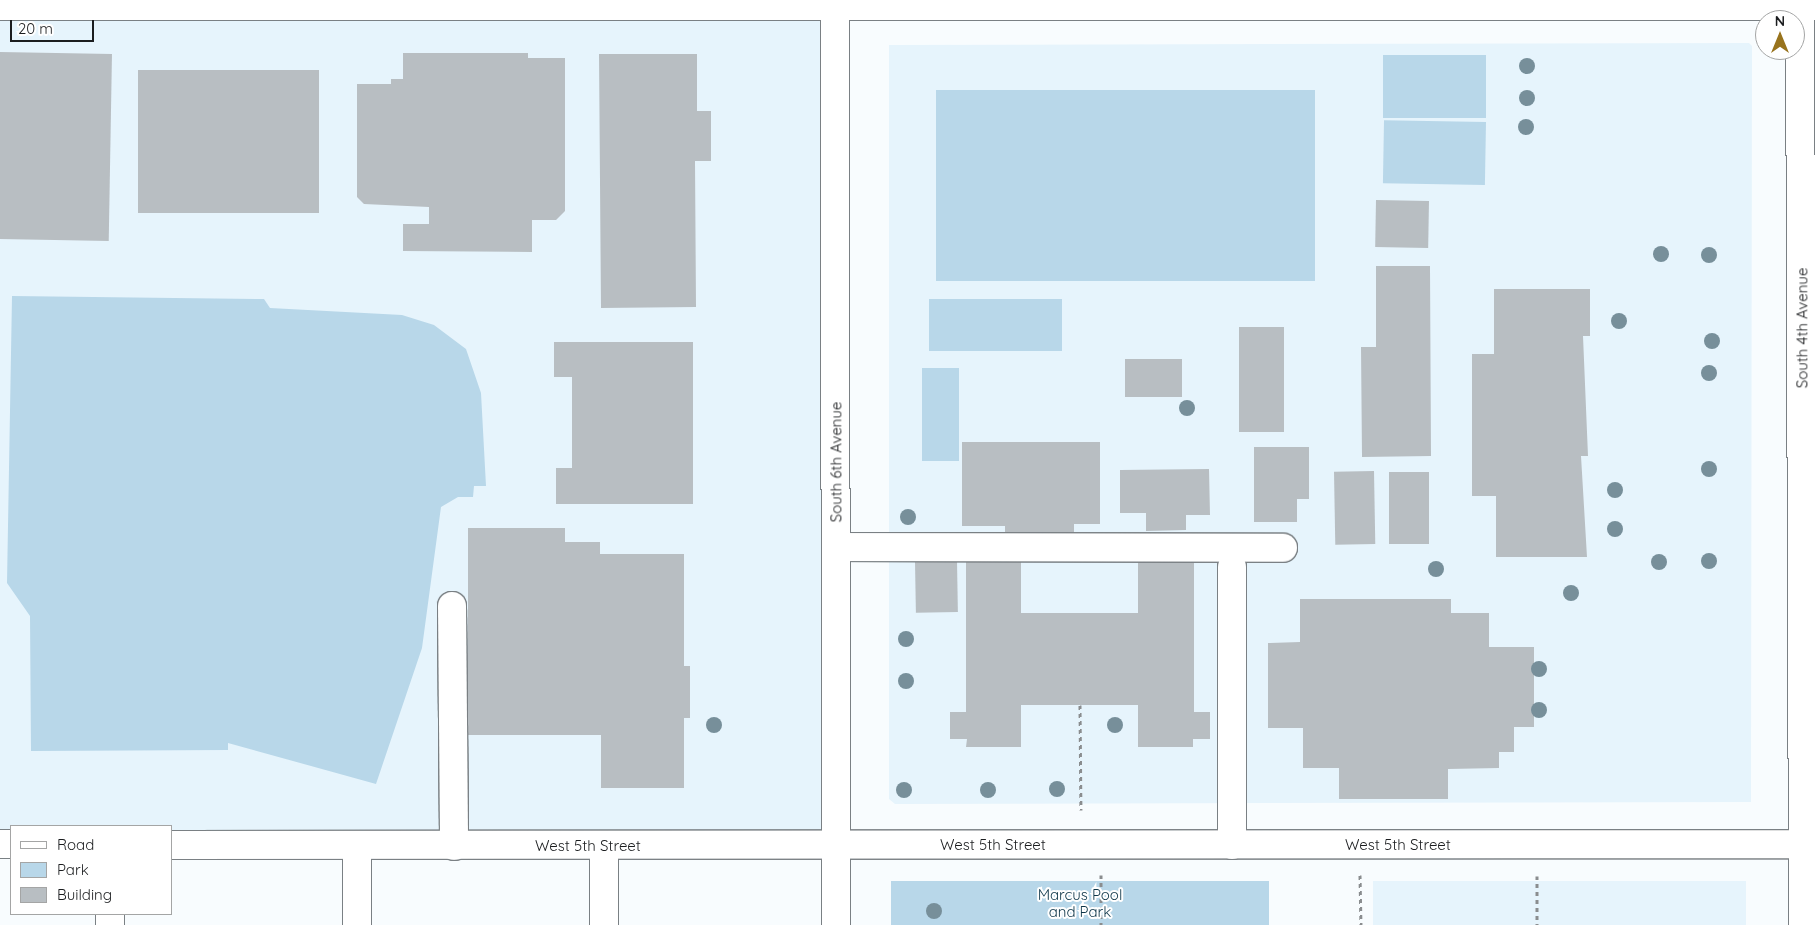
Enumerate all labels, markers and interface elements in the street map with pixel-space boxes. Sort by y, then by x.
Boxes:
scale bar [12,10,96,42]
north arrow [1755,10,1805,60]
text: N [1775,12,1785,30]
text: 20 m [18,19,53,38]
street label: South 4th Avenue [1793,268,1811,388]
street label: South 6th Avenue [827,402,845,522]
legend [10,825,172,915]
text: Road [57,835,94,854]
street label: West 5th Street [940,836,1046,854]
street label: West 5th Street [1345,836,1451,854]
street label: West 5th Street [535,837,641,855]
text: Park [57,860,89,879]
text: Building [57,885,112,904]
park label: Marcus Pool and Park [1038,885,1122,920]

